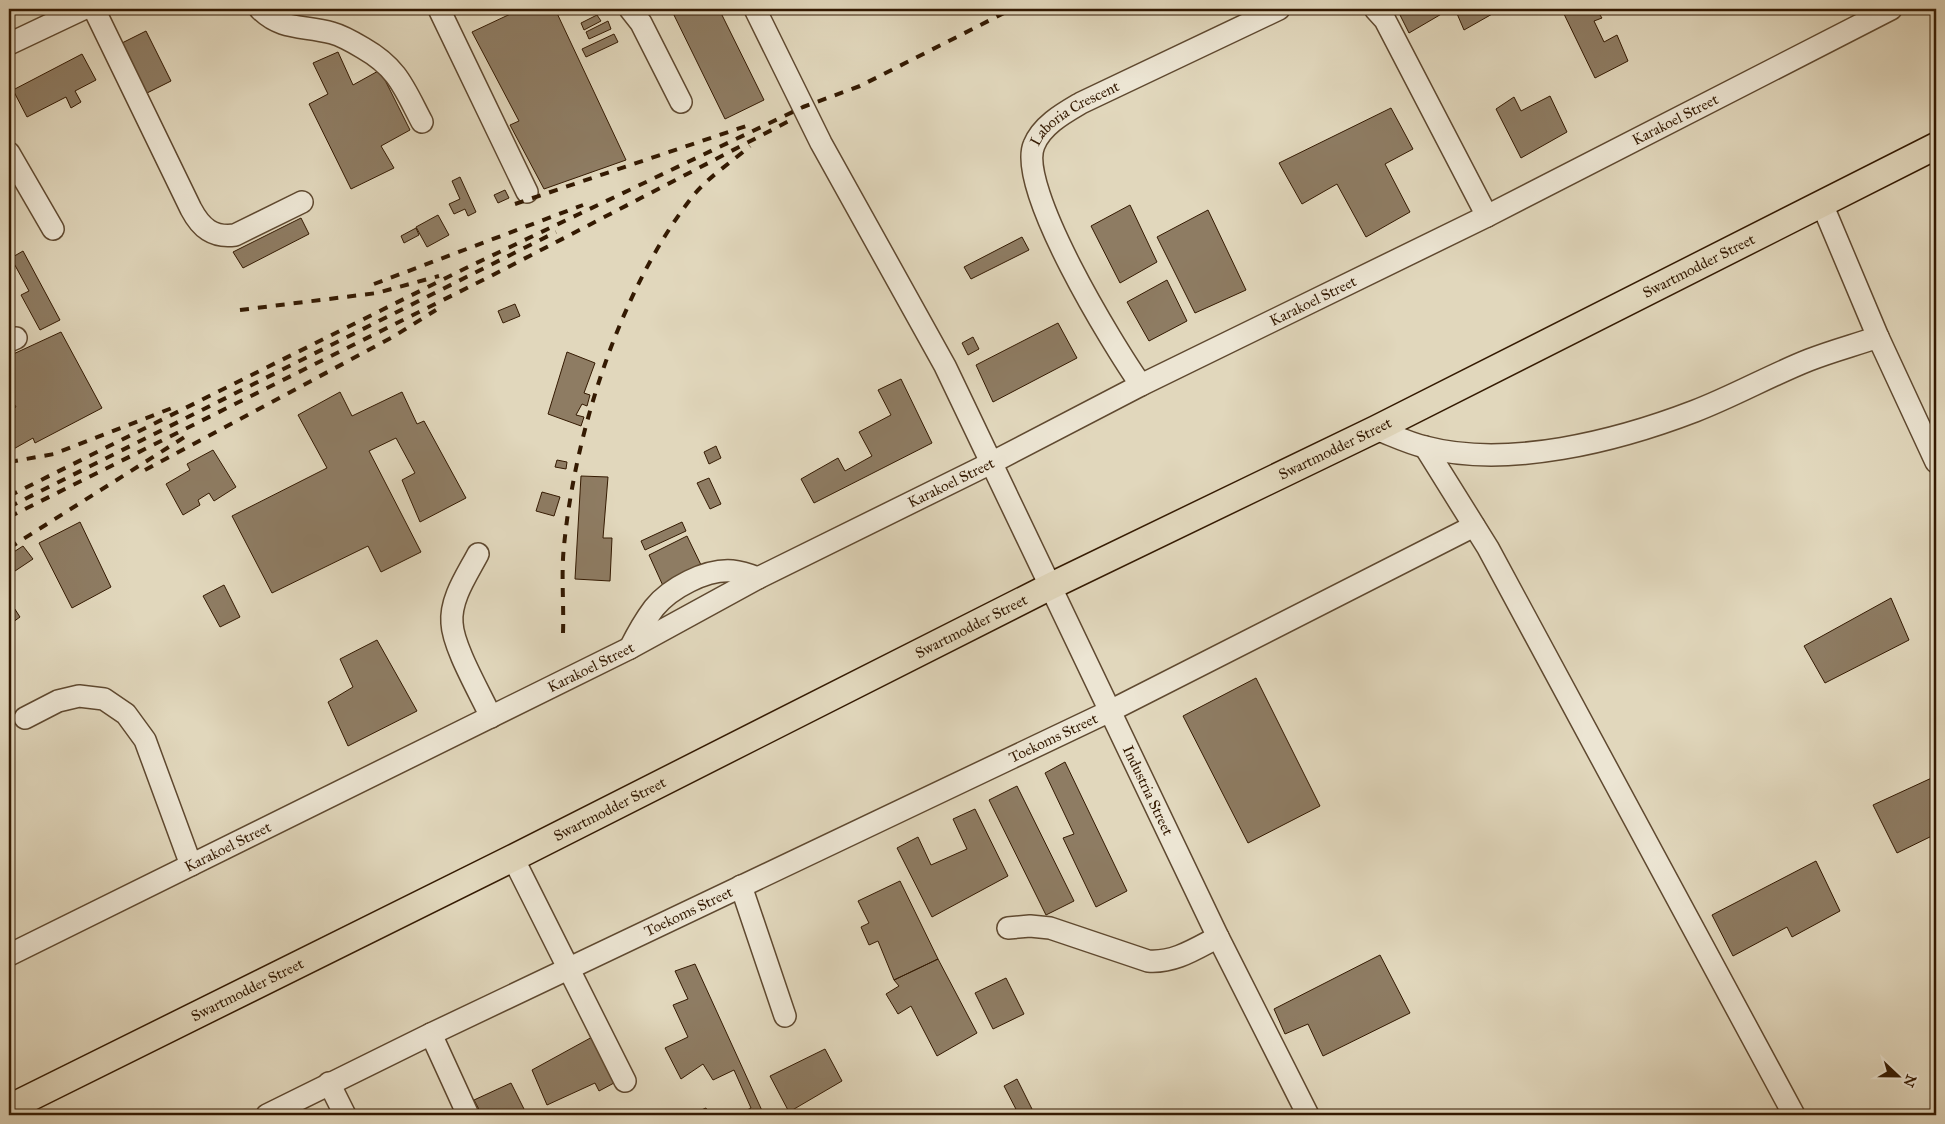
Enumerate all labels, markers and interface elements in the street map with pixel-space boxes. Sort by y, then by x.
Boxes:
street label: Laboria Crescent [1026,77,1123,149]
street label: Karakoel Street [1629,90,1722,149]
street label: Swartmodder Street [1640,230,1758,302]
street label: Karakoel Street [1267,272,1360,330]
street label: Swartmodder Street [1276,413,1395,484]
street label: Karakoel Street [905,453,998,512]
street label: Swartmodder Street [912,590,1031,662]
street label: Karakoel Street [545,638,638,696]
street label: Toekoms Street [1006,709,1101,767]
street label: Industria Street [1119,743,1177,839]
street label: Swartmodder Street [551,773,669,845]
street label: Karakoel Street [181,818,275,876]
street label: Toekoms Street [641,882,736,940]
street label: Swartmodder Street [188,954,307,1025]
north arrow [1872,1052,1922,1102]
text: N [1899,1072,1920,1089]

